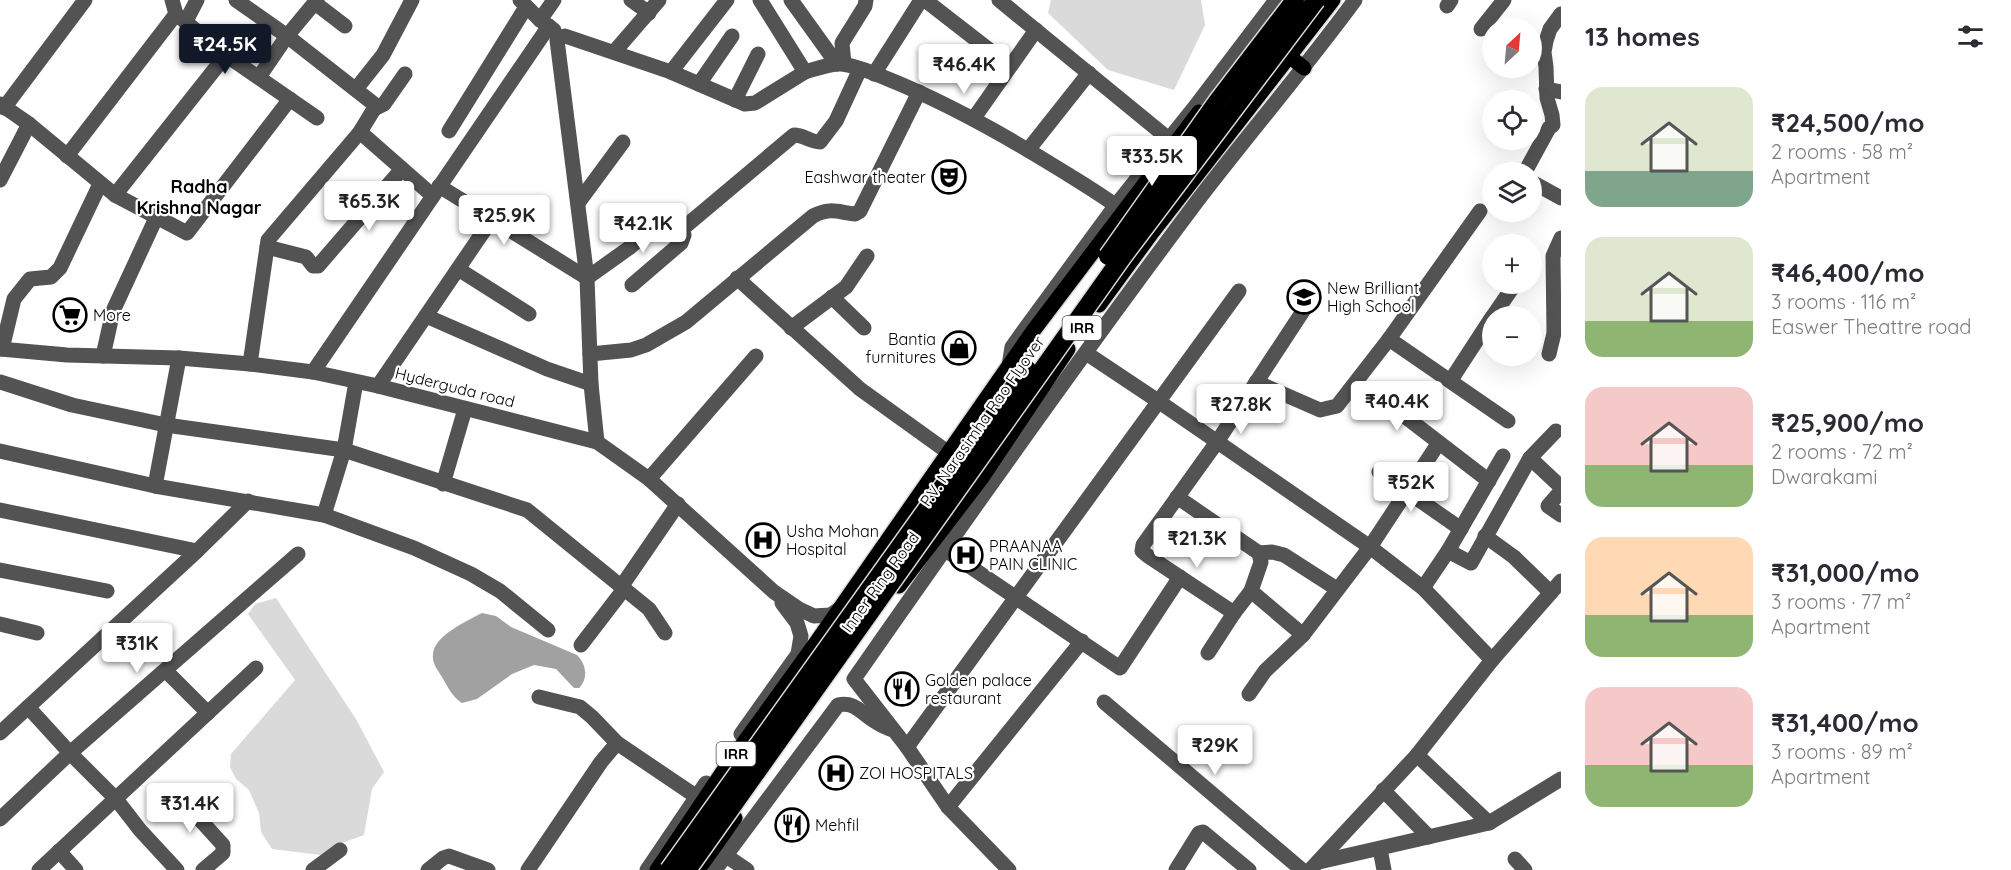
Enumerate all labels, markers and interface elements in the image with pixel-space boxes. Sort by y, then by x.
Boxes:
north arrow [1482,18,1542,78]
map controls [1482,18,1542,366]
text: 13 homes [1585,20,1700,53]
icon: filters [1954,20,1987,53]
pin: ₹24.5K [176,24,274,75]
text: ₹24.5K [193,31,257,56]
pin: ₹46.4K [915,44,1013,95]
text: ₹46.4K [932,51,996,76]
button: locate [1482,90,1542,150]
text: ₹24,500/mo [1771,106,1924,139]
icon: home [1633,111,1705,183]
pin: ₹33.5K [1103,136,1201,187]
text: 2 rooms · 58 m² [1771,139,1913,164]
text: ₹33.5K [1121,143,1183,168]
theatre icon: Eashwar theater [931,159,967,195]
button: layers [1482,162,1542,222]
text: Apartment [1771,164,1871,189]
place label: Eashwar theater [804,167,926,187]
district label: Radha Krishna Nagar [136,175,262,219]
pin: ₹65.3K [320,181,418,232]
text: ₹65.3K [338,188,400,213]
pin: ₹25.9K [455,195,553,246]
text: ₹25.9K [473,202,535,227]
pin: ₹42.1K [594,203,692,254]
text: ₹42.1K [613,210,673,235]
button: + [1482,234,1542,294]
text: ₹46,400/mo [1771,256,1924,289]
icon: home [1633,261,1705,333]
place label: New Brilliant High School [1327,278,1419,316]
school or university icon: New Brilliant High School [1286,279,1322,315]
text: 3 rooms · 116 m² [1771,289,1916,314]
supermarket icon: More [52,297,88,333]
place label: More [93,305,131,325]
button: − [1482,306,1542,366]
text: Easwer Theattre road [1771,314,1971,339]
road number: IRR [1062,316,1102,340]
place label: Bantia furnitures [865,329,936,367]
shop icon: Bantia furnitures [941,330,977,366]
street label: P.V. Narasimha Rao Flyover [915,332,1049,510]
street label: Hyderguda road [393,362,517,412]
pin: ₹40.4K [1348,381,1446,432]
pin: ₹27.8K [1192,384,1290,435]
text: ₹40.4K [1365,388,1429,413]
text: ₹27.8K [1210,391,1272,416]
text: ₹25,900/mo [1771,406,1924,439]
icon: home [1633,411,1705,483]
text: 2 rooms · 72 m² [1771,439,1913,464]
pin: ₹52K [1375,462,1447,513]
text: Dwarakami [1771,464,1877,489]
text: ₹52K [1387,469,1435,494]
pin: ₹21.3K [1148,518,1246,569]
place label: Usha Mohan Hospital [786,521,879,559]
hospital icon: Usha Mohan Hospital [745,522,781,558]
text: ₹21.3K [1167,525,1227,550]
street label: Inner Ring Road [837,528,923,636]
place label: PRAANAA PAIN CLINIC [989,536,1077,574]
hospital icon: PRAANAA PAIN CLINIC [948,537,984,573]
text: ₹31,000/mo [1771,556,1919,589]
icon: home [1633,561,1705,633]
text: 3 rooms · 77 m² [1771,589,1911,614]
text: Apartment [1771,614,1871,639]
pin: ₹31K [101,623,173,674]
text: ₹31K [116,630,158,655]
place label: Golden palace restaurant [925,670,1032,708]
restaurant icon: Golden palace restaurant [884,671,920,707]
text: ₹31,400/mo [1771,706,1919,739]
icon: home [1633,711,1705,783]
pin: ₹29K [1179,725,1251,776]
text: ₹29K [1192,732,1238,757]
text: 3 rooms · 89 m² [1771,739,1913,764]
road number: IRR [716,742,756,766]
hospital icon: ZOI HOSPITALS [818,755,854,791]
place label: ZOI HOSPITALS [859,763,973,783]
text: Apartment [1771,764,1871,789]
pin: ₹31.4K [141,783,239,834]
text: ₹31.4K [161,790,219,815]
restaurant icon: Mehfil [774,807,810,843]
place label: Mehfil [815,815,859,835]

